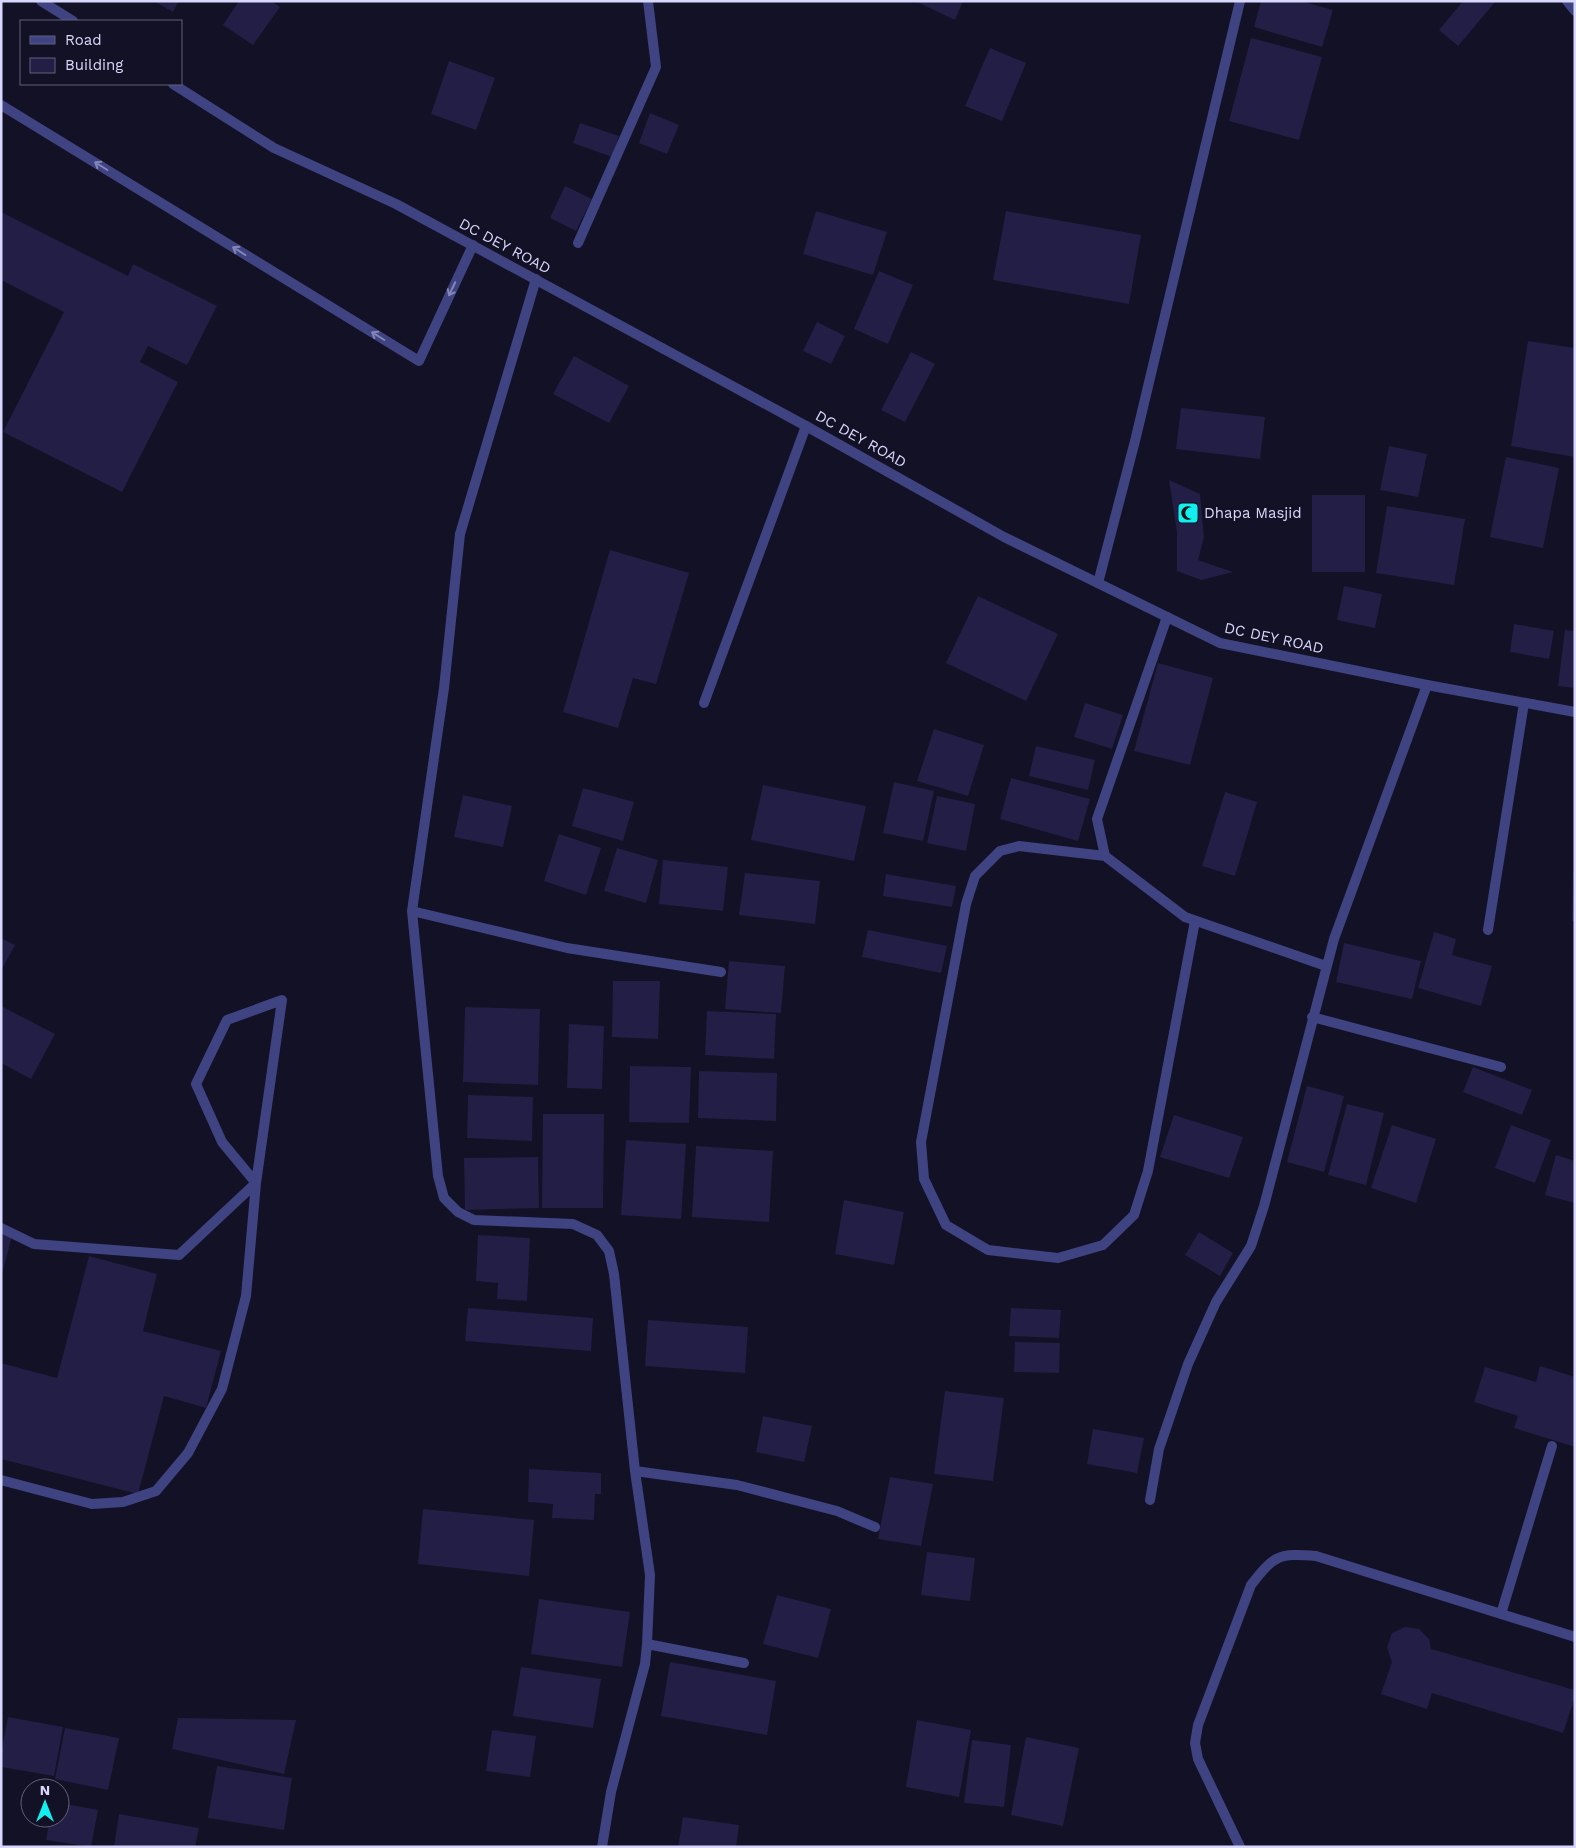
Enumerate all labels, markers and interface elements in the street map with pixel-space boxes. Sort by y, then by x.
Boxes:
legend [20,20,182,85]
text: Road [65,31,102,49]
text: Building [65,56,123,74]
one-way arrow [94,160,108,170]
street label: DC DEY ROAD [456,214,554,278]
one-way arrow [233,245,247,255]
one-way arrow [447,281,457,296]
one-way arrow [371,330,385,340]
street label: DC DEY ROAD [812,407,910,471]
mosque icon: Dhapa Masjid [1176,501,1200,525]
place label: Dhapa Masjid [1204,504,1302,522]
street label: DC DEY ROAD [1223,619,1325,657]
north arrow [20,1778,70,1828]
text: N [40,1782,50,1798]

